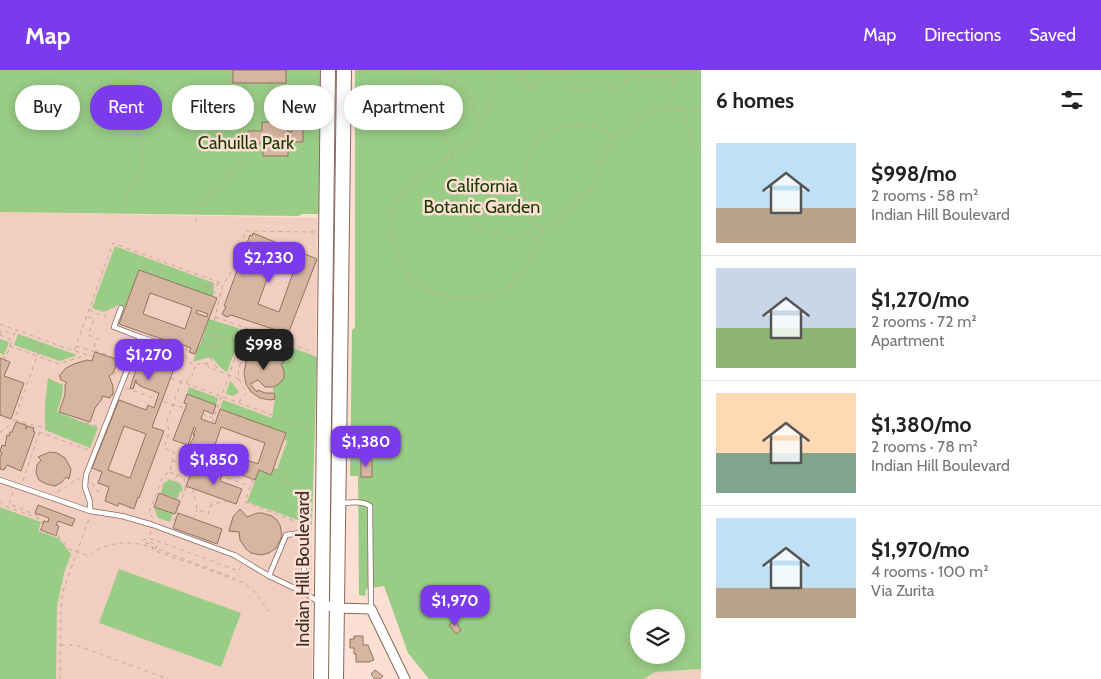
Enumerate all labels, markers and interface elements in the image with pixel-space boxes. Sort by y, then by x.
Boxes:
text: Map [25,21,71,50]
text: Map [863,24,896,46]
text: Directions [924,24,1001,46]
text: Saved [1029,24,1076,46]
chip: Buy [15,85,80,130]
chip: Rent [90,85,162,130]
chip: Filters [172,85,254,130]
chip: New [264,85,334,130]
chip: Apartment [344,85,463,130]
icon: filters [1058,86,1086,114]
text: 6 homes [716,88,794,113]
park label: Cahuilla Park [198,132,295,154]
text: $998/mo [871,161,957,186]
icon: home [756,163,816,223]
park label: California Botanic Garden [424,175,540,218]
text: 2 rooms · 58 m² [871,186,978,205]
text: Indian Hill Boulevard [871,205,1010,224]
pin: $2,230 [228,242,310,284]
text: $2,230 [244,248,294,267]
text: $1,270/mo [871,287,969,312]
icon: home [756,288,816,348]
text: 2 rooms · 72 m² [871,312,976,331]
pin: $998 [234,328,294,371]
text: Apartment [871,331,944,350]
text: $998 [246,335,282,354]
pin: $1,270 [108,338,190,381]
text: $1,270 [126,345,172,364]
text: $1,380/mo [871,412,972,437]
icon: home [756,413,816,473]
pin: $1,380 [325,426,407,468]
text: $1,380 [342,432,390,451]
text: 2 rooms · 78 m² [871,437,978,456]
pin: $1,850 [173,444,255,486]
text: $1,850 [190,450,238,469]
text: Indian Hill Boulevard [871,456,1010,475]
street label: Indian Hill Boulevard [292,491,314,647]
text: $1,970/mo [871,537,970,562]
icon: home [756,538,816,598]
text: 4 rooms · 100 m² [871,562,988,581]
text: Via Zurita [871,581,934,600]
pin: $1,970 [414,584,496,627]
text: $1,970 [432,591,478,610]
map controls [630,609,685,664]
button: layers [630,609,685,664]

